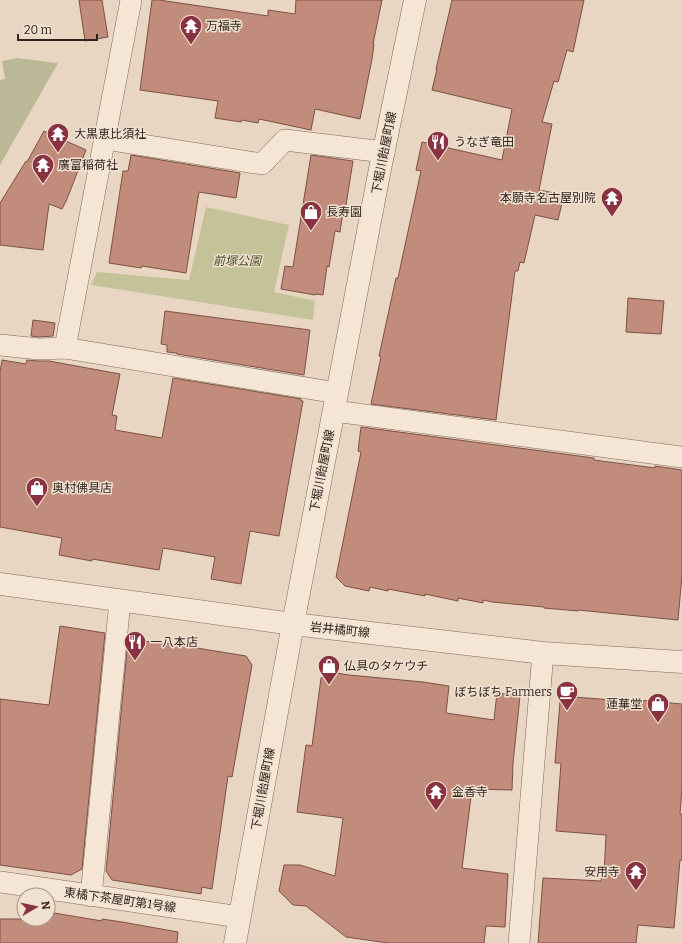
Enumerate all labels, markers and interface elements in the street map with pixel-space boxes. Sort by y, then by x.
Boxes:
temple icon: 万福寺 [178,13,204,46]
scale bar [18,16,97,42]
place label: 万福寺 [206,19,242,33]
text: 20 m [24,23,53,37]
street label: 下堀川飴屋町線 [369,110,399,196]
temple icon: 大黒恵比須社 [45,121,71,154]
place label: 大黒恵比須社 [74,127,146,141]
restaurant icon: うなぎ竜田 [425,129,451,162]
place label: うなぎ竜田 [454,135,514,149]
temple icon: 廣富稲荷社 [30,152,56,185]
place label: 廣富稲荷社 [58,158,118,172]
temple icon: 本願寺名古屋別院 [599,185,625,218]
place label: 本願寺名古屋別院 [500,191,596,205]
shop icon: 長寿園 [298,199,324,232]
place label: 長寿園 [326,205,362,219]
park label: 前塚公園 [213,254,263,268]
street label: 下堀川飴屋町線 [307,428,337,514]
shop icon: 奥村佛具店 [24,475,50,508]
place label: 奥村佛具店 [52,481,112,495]
street label: 岩井橘町線 [309,620,371,640]
restaurant icon: 一八本店 [122,629,148,662]
place label: 一八本店 [150,635,198,649]
shop icon: 仏具のタケウチ [316,653,342,686]
place label: 仏具のタケウチ [344,659,428,673]
cafe icon: ぼちぼち Farmers [554,679,580,712]
place label: ぼちぼち Farmers [455,685,552,699]
shop icon: 蓮華堂 [645,691,671,724]
place label: 蓮華堂 [606,697,642,711]
street label: 下堀川飴屋町線 [249,746,277,832]
temple icon: 金香寺 [423,779,449,812]
place label: 金香寺 [452,785,488,799]
temple icon: 安用寺 [623,859,649,892]
place label: 安用寺 [584,865,620,879]
street label: 東橘下茶屋町第1号線 [63,885,177,915]
north arrow [16,887,56,927]
text: N [38,900,53,911]

